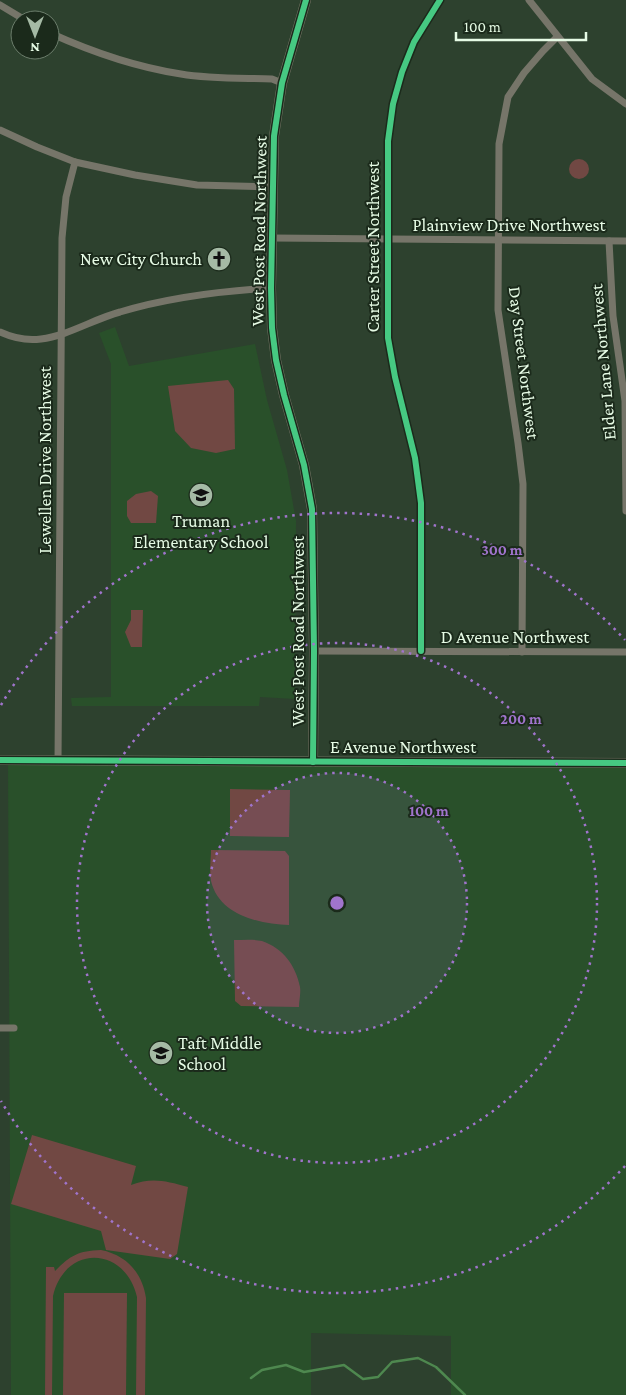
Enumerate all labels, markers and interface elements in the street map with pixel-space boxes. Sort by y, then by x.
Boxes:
north arrow [10,10,60,60]
scale bar [456,10,586,42]
text: 100 m [464,19,501,35]
text: N [30,40,40,56]
street label: West Post Road Northwest [247,134,271,326]
street label: Carter Street Northwest [363,160,383,332]
street label: Plainview Drive Northwest [412,215,607,235]
church icon: New City Church [206,246,232,272]
place label: New City Church [80,249,202,269]
street label: Elder Lane Northwest [586,282,620,441]
street label: Day Street Northwest [505,285,543,442]
street label: Lewellen Drive Northwest [35,365,55,554]
school or university icon: Truman Elementary School [188,482,214,508]
place label: Truman Elementary School [134,511,269,552]
street label: West Post Road Northwest [288,535,308,726]
text: 300 m [481,542,523,558]
street label: D Avenue Northwest [441,627,590,647]
text: 200 m [500,711,542,727]
street label: E Avenue Northwest [330,737,477,757]
text: 100 m [409,803,449,819]
centre of rings [328,894,346,912]
place label: Taft Middle School [178,1033,261,1074]
school or university icon: Taft Middle School [148,1040,174,1066]

